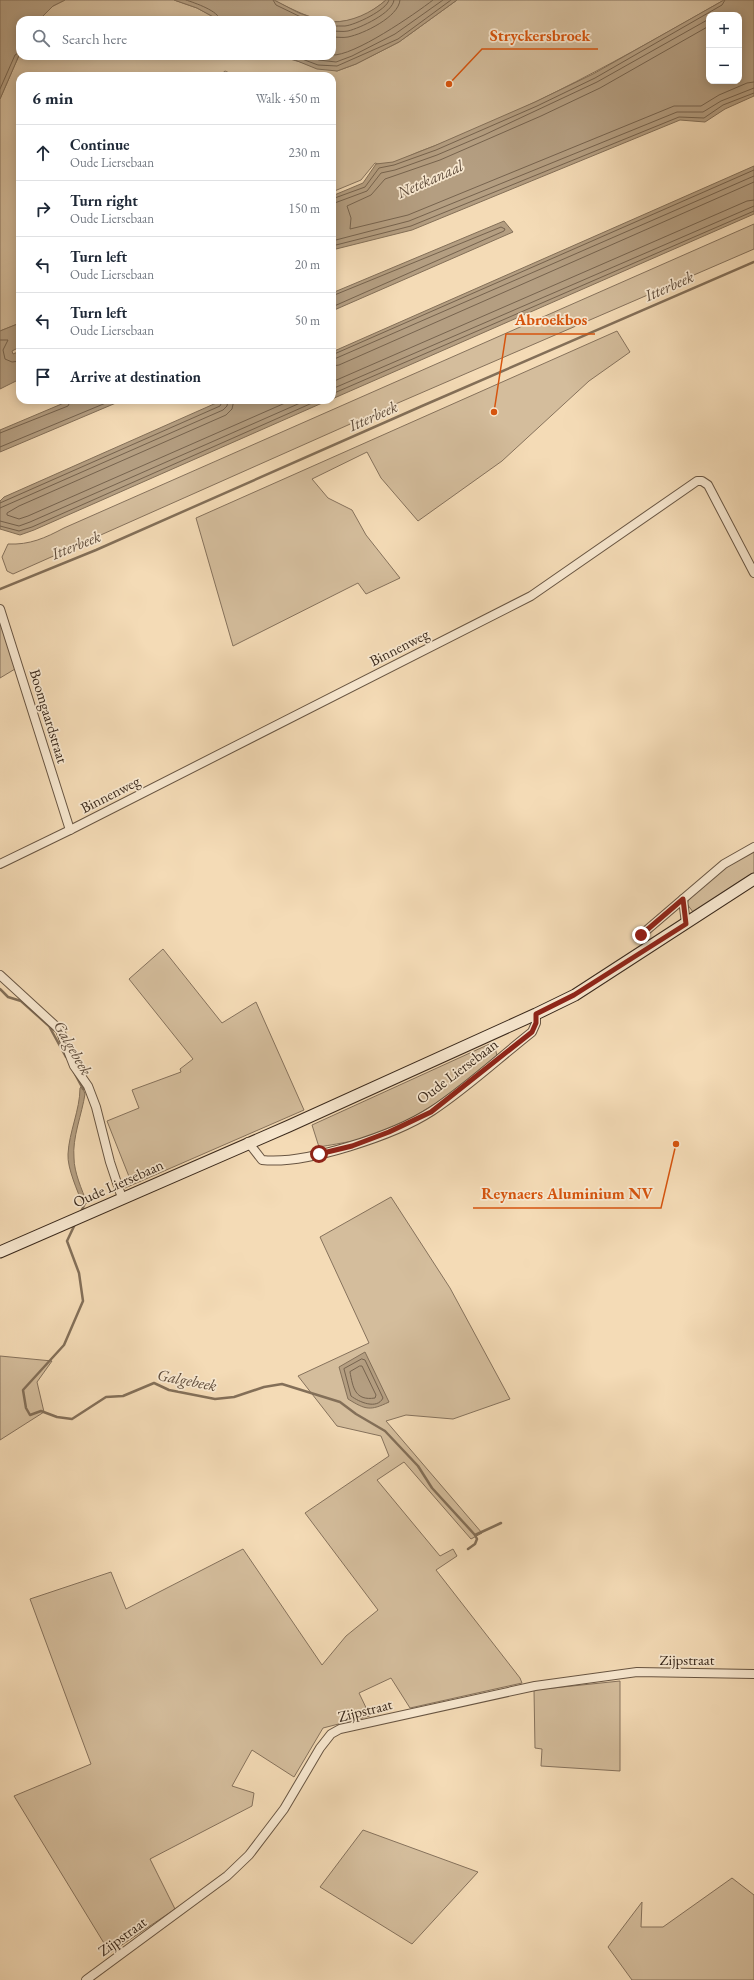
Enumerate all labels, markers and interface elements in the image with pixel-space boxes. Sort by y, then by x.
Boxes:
map controls [706,12,742,84]
button: + [706,12,742,48]
search box [16,16,336,60]
callout: Stryckersbroek [482,21,598,49]
text: Stryckersbroek [490,25,590,46]
icon: search [30,27,52,49]
text: Search here [62,29,127,48]
button: − [706,48,742,84]
text: 6 min [32,87,73,109]
text: Walk · 450 m [256,90,320,107]
text: Continue [70,135,130,154]
icon: ahead [32,142,54,164]
text: 230 m [289,144,320,161]
text: Oude Liersebaan [70,154,154,171]
water label: Netekanaal [392,155,467,203]
text: Turn right [70,191,138,210]
icon: right [32,198,54,220]
text: 150 m [289,200,320,217]
text: Oude Liersebaan [70,210,154,227]
text: Turn left [70,247,127,266]
icon: left [32,254,54,276]
text: 20 m [295,256,320,273]
text: Oude Liersebaan [70,266,154,283]
water label: Itterbeek [640,266,698,307]
text: Turn left [70,303,127,322]
callout: Abroekbos [506,306,595,334]
text: Abroekbos [514,309,588,330]
icon: left [32,310,54,332]
text: 50 m [295,312,320,329]
text: Oude Liersebaan [70,322,154,339]
icon: arrive [32,366,54,388]
text: Arrive at destination [70,367,201,386]
water label: Itterbeek [344,396,402,437]
water label: Itterbeek [47,525,105,565]
street label: Binnenweg [366,624,432,670]
street label: Boomgaardstraat [26,667,72,766]
street label: Binnenweg [77,771,143,817]
route end [632,926,650,944]
water label: Galgebeek [49,1017,97,1080]
street label: Oude Liersebaan [413,1034,502,1108]
route start [310,1145,328,1163]
street label: Oude Liersebaan [70,1155,166,1211]
callout: Reynaers Aluminium NV [473,1180,661,1208]
text: Reynaers Aluminium NV [481,1183,653,1204]
water label: Galgebeek [156,1364,219,1396]
street label: Zijpstraat [659,1650,715,1669]
street label: Zijpstraat [336,1694,394,1726]
street label: Zijpstraat [94,1912,150,1960]

